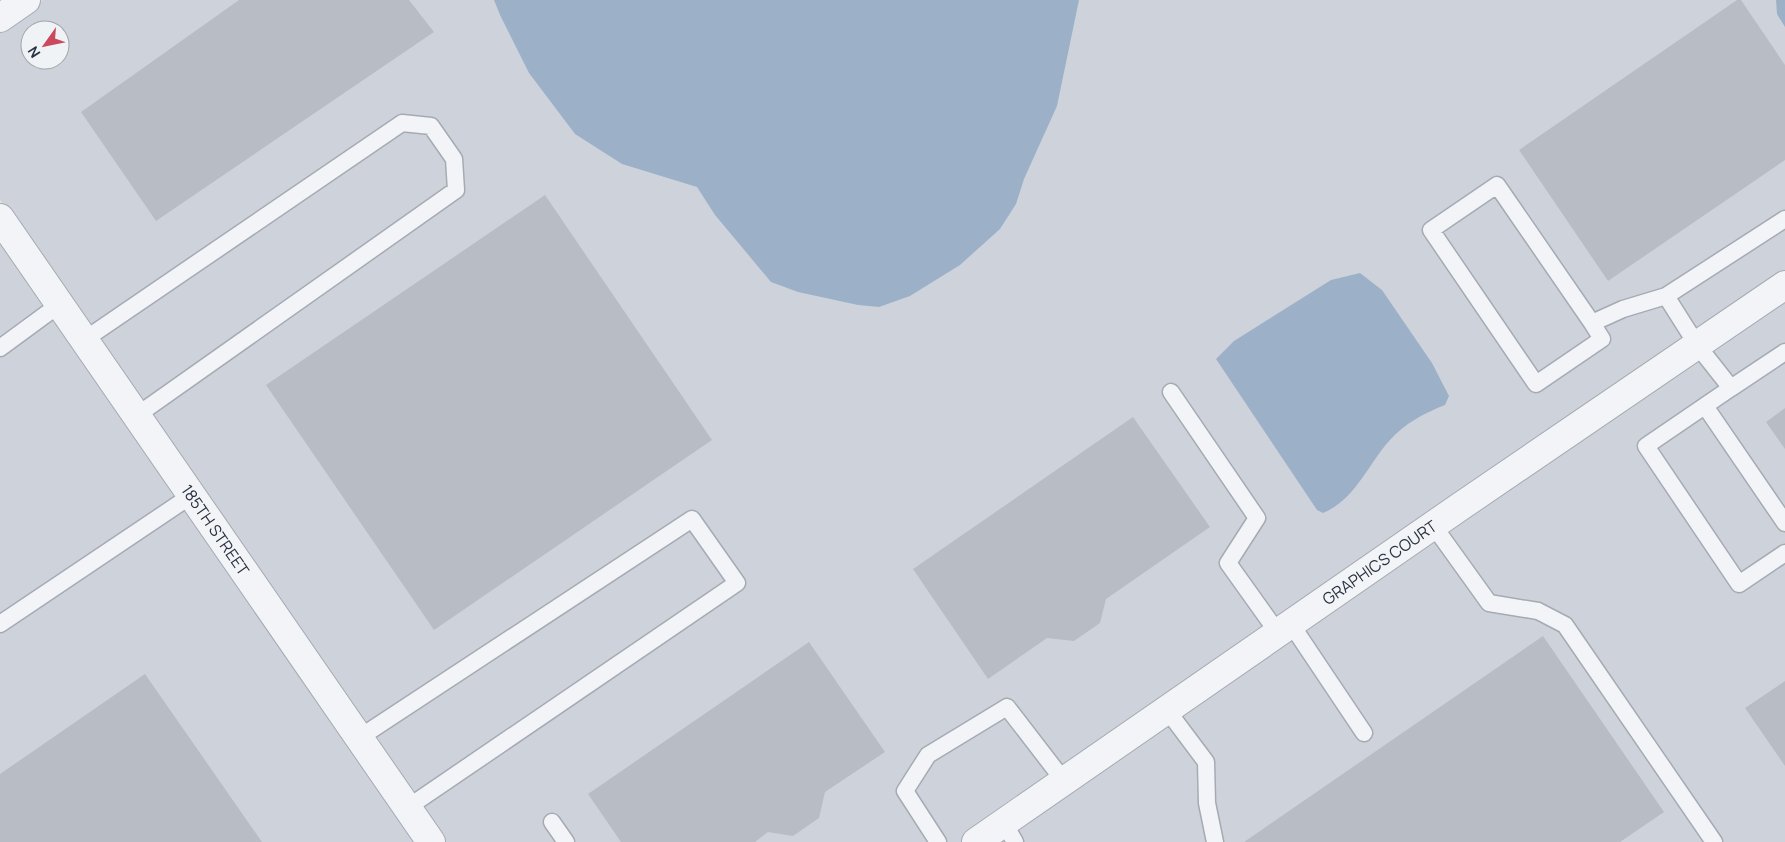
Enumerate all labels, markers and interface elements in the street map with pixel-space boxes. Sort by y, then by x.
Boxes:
north arrow [20,20,70,70]
text: N [23,43,44,62]
street label: 185TH STREET [176,480,255,580]
street label: GRAPHICS COURT [1318,515,1442,610]

